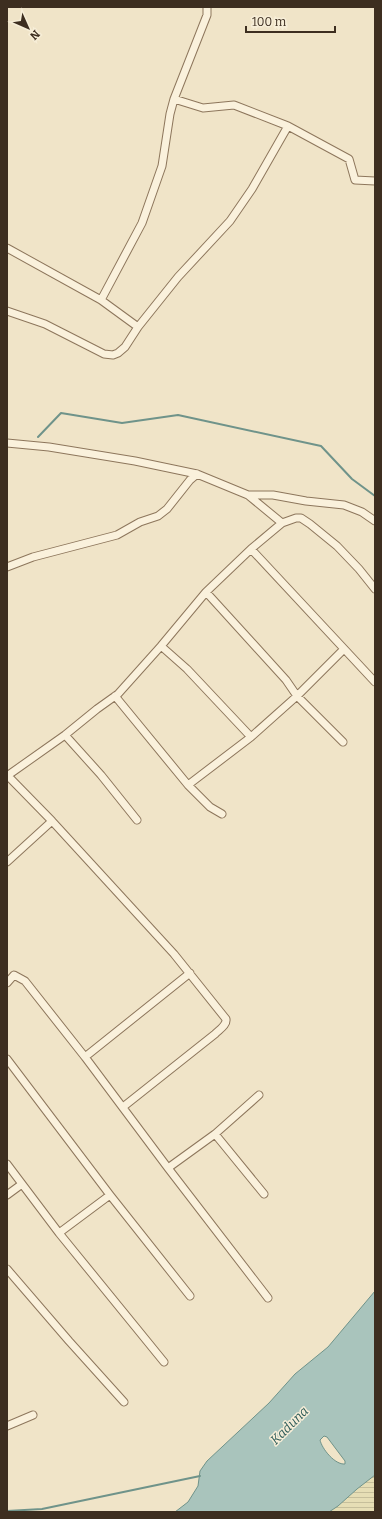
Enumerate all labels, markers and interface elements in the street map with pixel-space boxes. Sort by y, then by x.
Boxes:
north arrow [8,8,48,48]
scale bar [246,8,335,34]
text: 100 m [252,15,287,29]
text: N [27,27,42,43]
water label: Kaduna [267,1403,311,1447]

